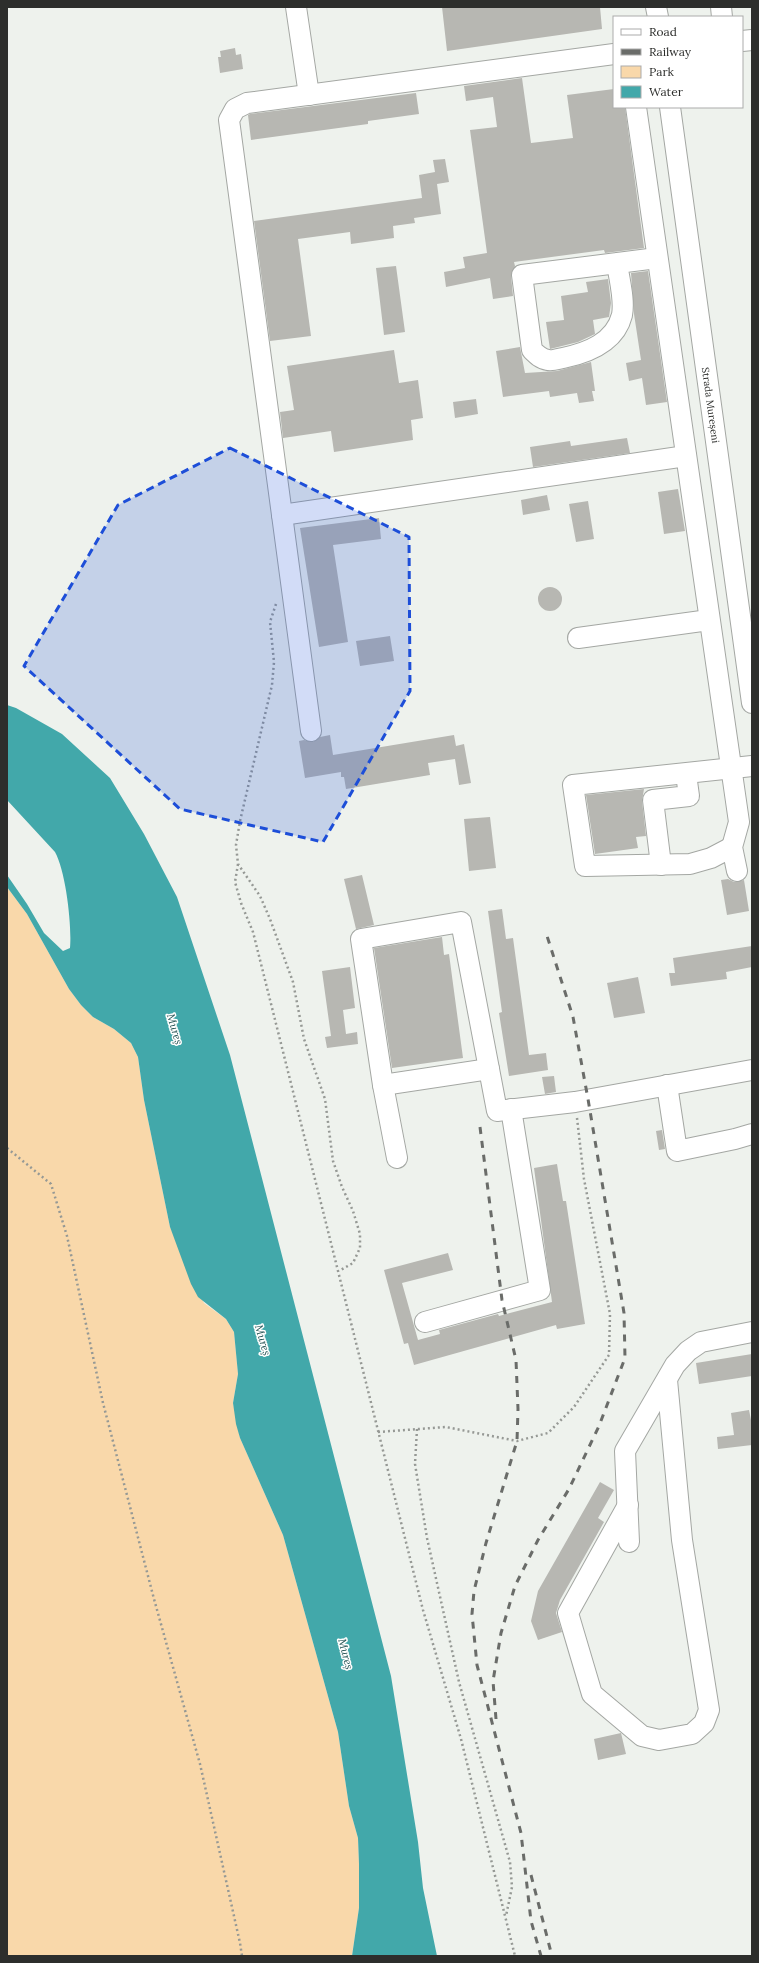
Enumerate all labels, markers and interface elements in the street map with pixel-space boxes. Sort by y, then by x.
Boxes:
legend [613,16,743,108]
text: Road [649,24,677,39]
text: Railway [649,44,692,59]
text: Park [649,64,675,79]
text: Water [649,84,684,99]
street label: Strada Mureșeni [699,366,723,444]
water label: Mureș [164,1012,186,1046]
water label: Mureș [252,1323,274,1357]
water label: Mureș [335,1637,357,1671]

